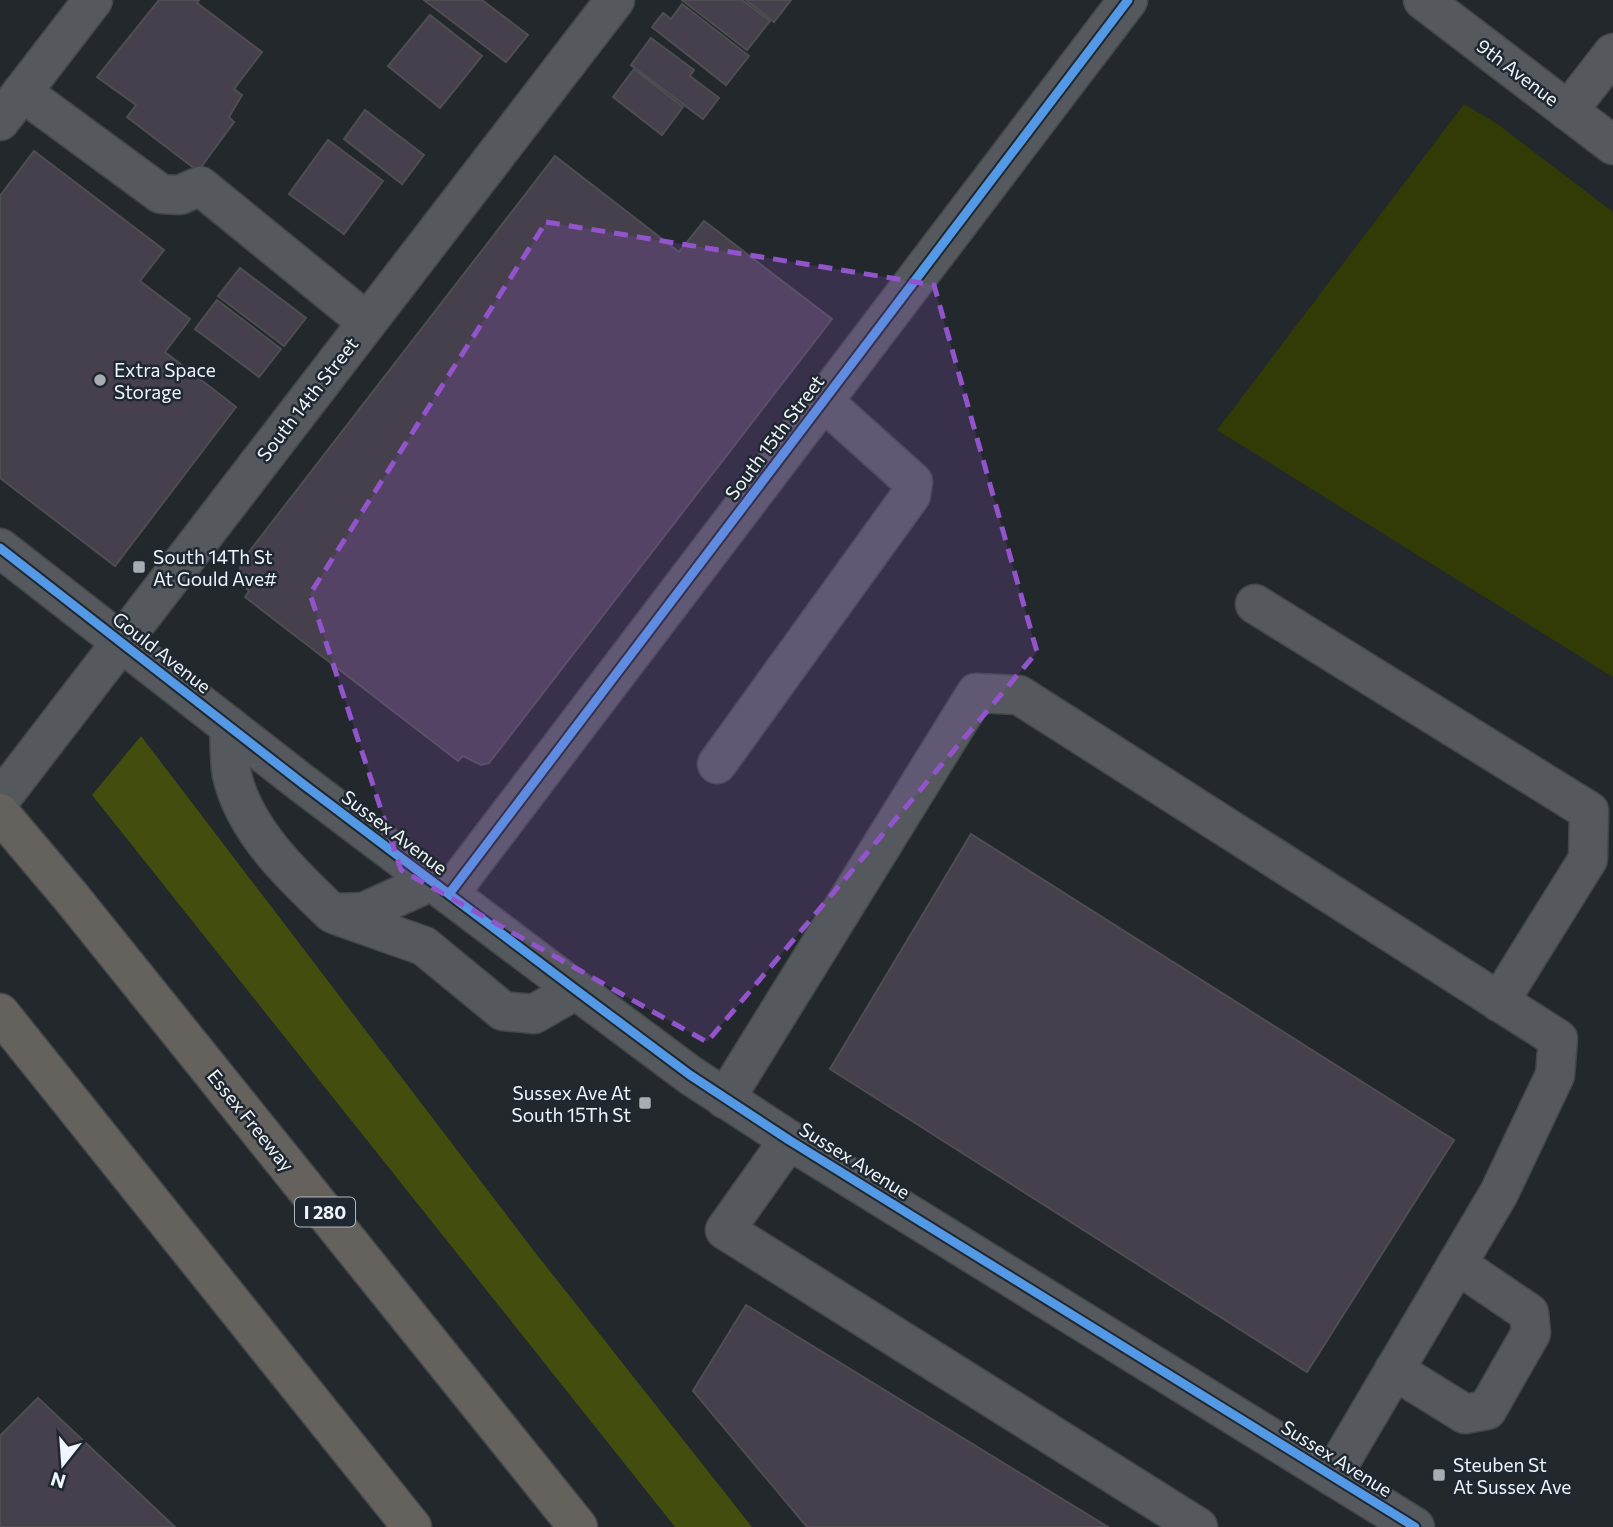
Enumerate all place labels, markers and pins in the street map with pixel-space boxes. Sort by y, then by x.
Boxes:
place label: Extra Space Storage [114,358,216,403]
marker: Extra Space Storage [92,372,108,388]
place label: South 14Th St At Gould Ave# [153,545,277,590]
marker: South 14Th St At Gould Ave# [131,559,147,575]
place label: Sussex Ave At South 15Th St [512,1081,631,1126]
marker: Sussex Ave At South 15Th St [637,1095,653,1111]
place label: Steuben St At Sussex Ave [1453,1453,1571,1498]
marker: Steuben St At Sussex Ave [1431,1467,1447,1483]

